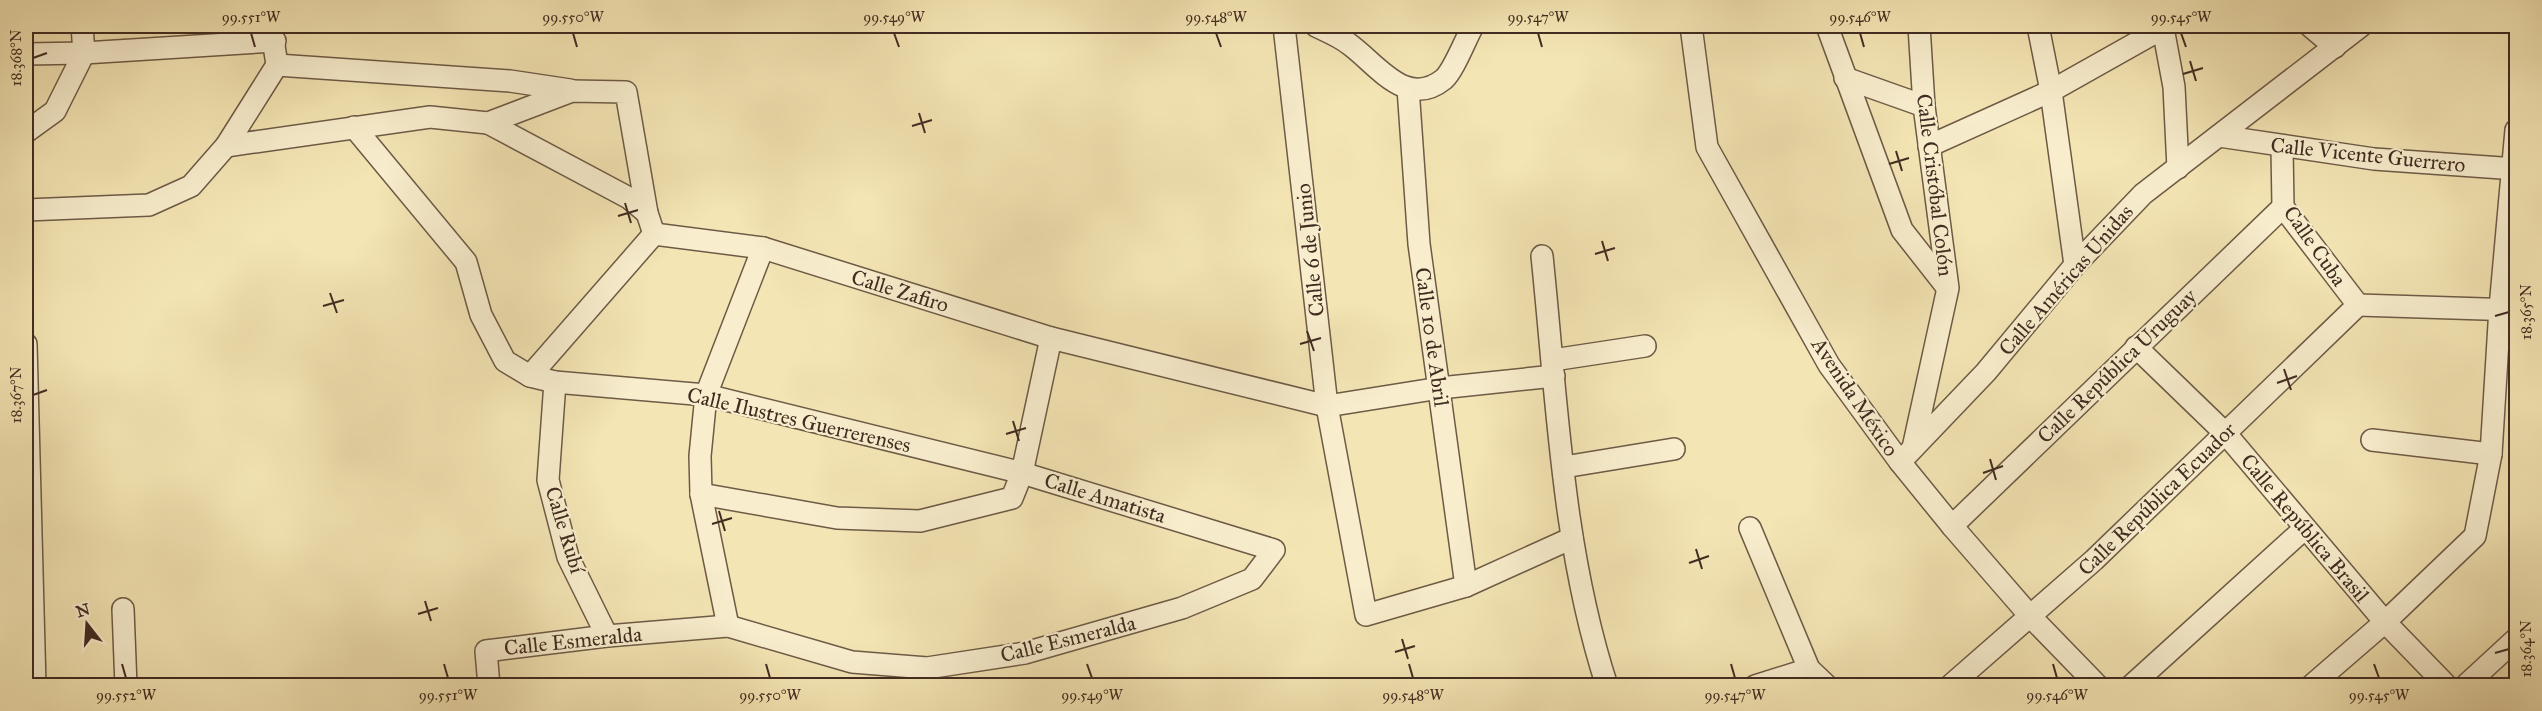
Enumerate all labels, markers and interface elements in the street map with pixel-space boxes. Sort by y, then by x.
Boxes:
text: 99.551°W [222,8,281,26]
text: 99.550°W [542,8,604,26]
text: 99.549°W [863,8,926,26]
text: 99.548°W [1185,8,1248,26]
text: 99.547°W [1508,8,1569,26]
text: 99.546°W [1829,8,1891,26]
text: 99.545°W [2151,8,2212,26]
text: 18.368°N [7,29,25,86]
street label: Calle Cristóbal Colón [1911,92,1959,278]
street label: Calle Vicente Guerrero [2269,132,2467,178]
street label: Calle 6 de Junio [1290,182,1330,318]
street label: Calle Américas Unidas [1993,199,2139,361]
street label: Calle Cuba [2278,201,2352,291]
street label: Calle Zafiro [848,264,952,318]
street label: Calle 10 de Abril [1409,266,1455,408]
street label: Calle República Uruguay [2032,282,2203,449]
text: 18.365°N [2517,284,2535,340]
street label: Avenida México [1805,332,1904,462]
text: 18.367°N [7,366,25,423]
street label: Calle Ilustres Guerrerenses [685,382,913,458]
street label: Calle República Ecuador [2073,417,2242,581]
street label: Calle República Brasil [2235,448,2375,608]
street label: Calle Amatista [1041,467,1169,529]
street label: Calle Rubí [539,483,591,578]
north arrow [57,594,117,654]
text: N [73,599,92,621]
street label: Calle Esmeralda [998,610,1138,668]
text: 18.364°N [2517,620,2535,678]
street label: Calle Esmeralda [503,621,643,661]
text: 99.552°W [96,686,157,704]
text: 99.551°W [419,686,478,704]
text: 99.550°W [739,686,801,704]
text: 99.549°W [1061,686,1124,704]
text: 99.548°W [1382,686,1445,704]
text: 99.547°W [1705,686,1766,704]
text: 99.546°W [2026,686,2088,704]
text: 99.545°W [2349,686,2410,704]

